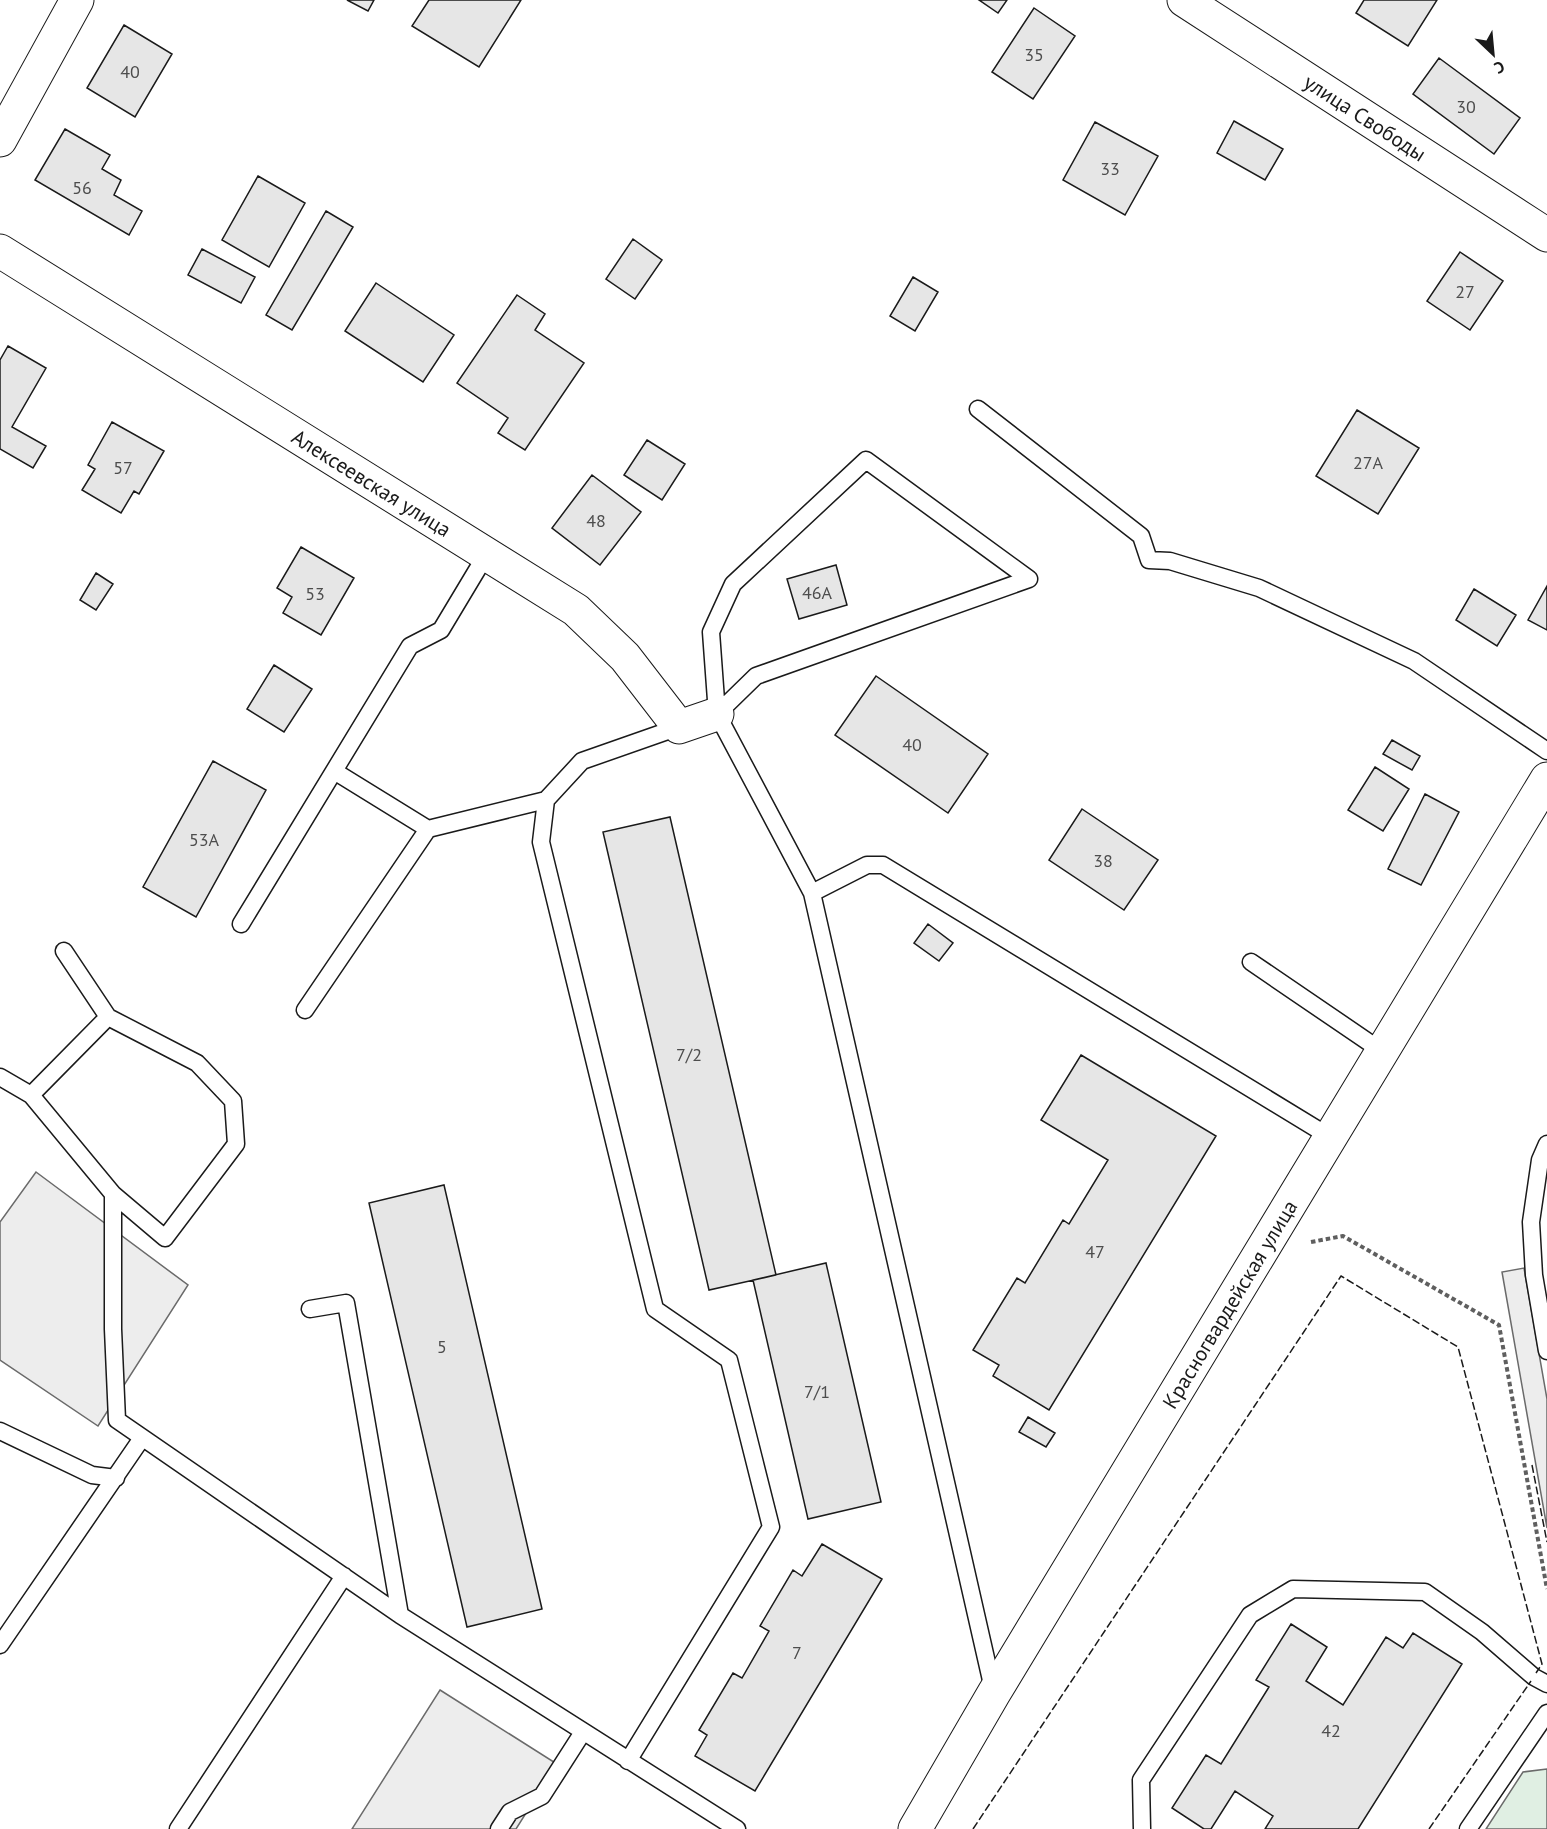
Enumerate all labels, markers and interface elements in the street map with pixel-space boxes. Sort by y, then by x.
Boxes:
north arrow [1463,24,1523,84]
house number: 35 [1024,43,1044,66]
text: С [1491,57,1508,78]
house number: 40 [120,60,140,83]
street label: улица Свободы [1299,68,1432,167]
house number: 30 [1456,95,1476,118]
house number: 33 [1100,157,1120,180]
house number: 56 [72,176,92,199]
house number: 27 [1455,280,1475,303]
street label: Алексеевская улица [287,423,456,542]
house number: 27А [1353,451,1384,474]
house number: 57 [113,456,133,479]
house number: 48 [586,509,606,532]
house number: 46А [802,581,833,604]
house number: 53 [305,582,325,605]
house number: 40 [902,733,922,756]
house number: 53А [189,828,220,851]
house number: 38 [1093,849,1113,872]
house number: 7/2 [676,1043,702,1066]
street label: Красногвардейская улица [1156,1195,1303,1413]
house number: 47 [1085,1240,1105,1263]
house number: 5 [437,1335,447,1358]
house number: 7/1 [804,1380,830,1403]
house number: 7 [792,1641,802,1664]
house number: 42 [1321,1719,1341,1742]

